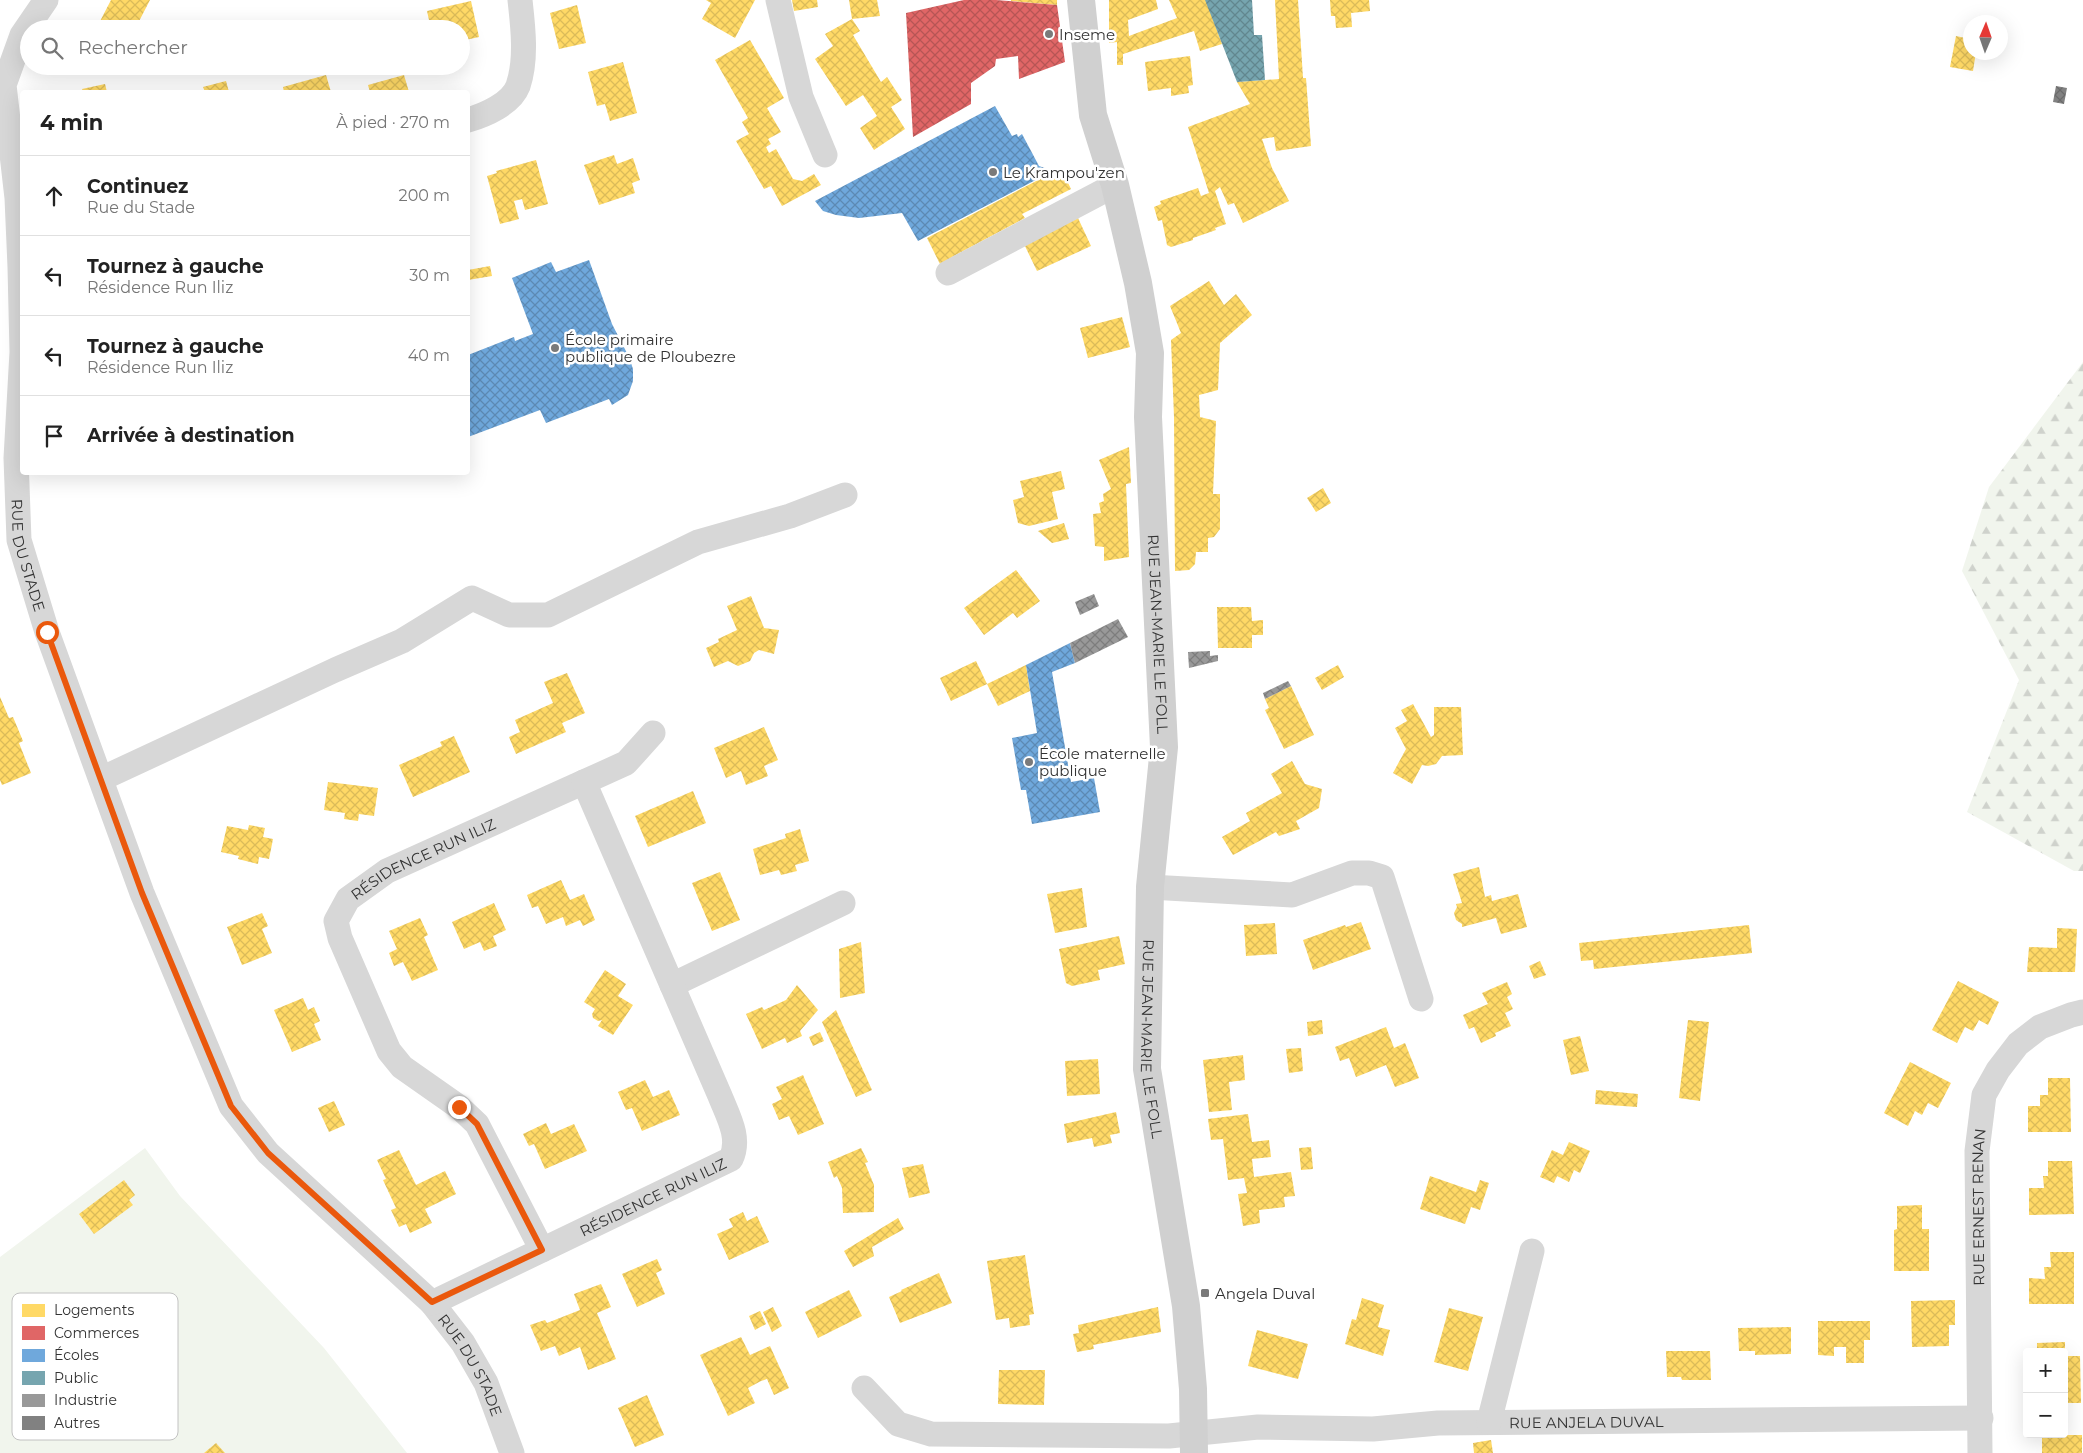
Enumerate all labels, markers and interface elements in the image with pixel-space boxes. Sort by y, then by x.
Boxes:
north arrow [1963,15,2008,60]
search box [20,20,470,75]
place label: Inseme [1059,25,1115,44]
marker: Inseme [1043,28,1055,40]
icon: search [38,34,66,62]
text: Rechercher [78,36,188,59]
text: 4 min [40,110,103,135]
text: À pied · 270 m [336,113,450,132]
place label: Le Krampou'zen [1003,163,1125,182]
marker: Le Krampou'zen [987,166,999,178]
text: Continuez [87,175,188,198]
icon: ahead [40,182,68,210]
text: 200 m [399,186,450,205]
text: Rue du Stade [87,198,195,217]
text: Tournez à gauche [87,255,264,278]
icon: left [40,262,68,290]
text: 30 m [409,266,450,285]
text: Résidence Run Iliz [87,278,233,297]
place label: École primaire publique de Ploubezre [565,330,736,366]
text: Tournez à gauche [87,335,264,358]
icon: left [40,342,68,370]
marker: École primaire publique de Ploubezre [549,342,561,354]
text: 40 m [408,346,450,365]
text: Résidence Run Iliz [87,358,233,377]
icon: arrive [40,422,68,450]
text: Arrivée à destination [87,424,295,447]
street label: RUE DU STADE [8,498,50,614]
street label: RUE JEAN-MARIE LE FOLL [1144,534,1173,735]
route start [36,621,59,644]
place label: École maternelle publique [1039,744,1166,780]
marker: École maternelle publique [1023,756,1035,768]
street label: RÉSIDENCE RUN ILIZ [347,814,498,904]
street label: RUE JEAN-MARIE LE FOLL [1137,939,1168,1140]
route end [448,1096,471,1119]
street label: RUE ERNEST RENAN [1968,1127,1989,1286]
street label: RÉSIDENCE RUN ILIZ [576,1153,729,1240]
place label: Angela Duval [1215,1284,1315,1303]
marker: Angela Duval [1199,1287,1211,1299]
legend [12,1293,178,1440]
text: Logements [54,1301,134,1319]
street label: RUE DU STADE [434,1310,507,1419]
text: Commerces [54,1324,139,1342]
text: Écoles [54,1346,99,1364]
map controls [2023,1348,2068,1438]
button: + [2023,1348,2068,1393]
text: Public [54,1369,98,1387]
text: Industrie [54,1391,117,1409]
button: − [2023,1393,2068,1438]
street label: RUE ANJELA DUVAL [1509,1411,1664,1432]
text: Autres [54,1414,100,1432]

